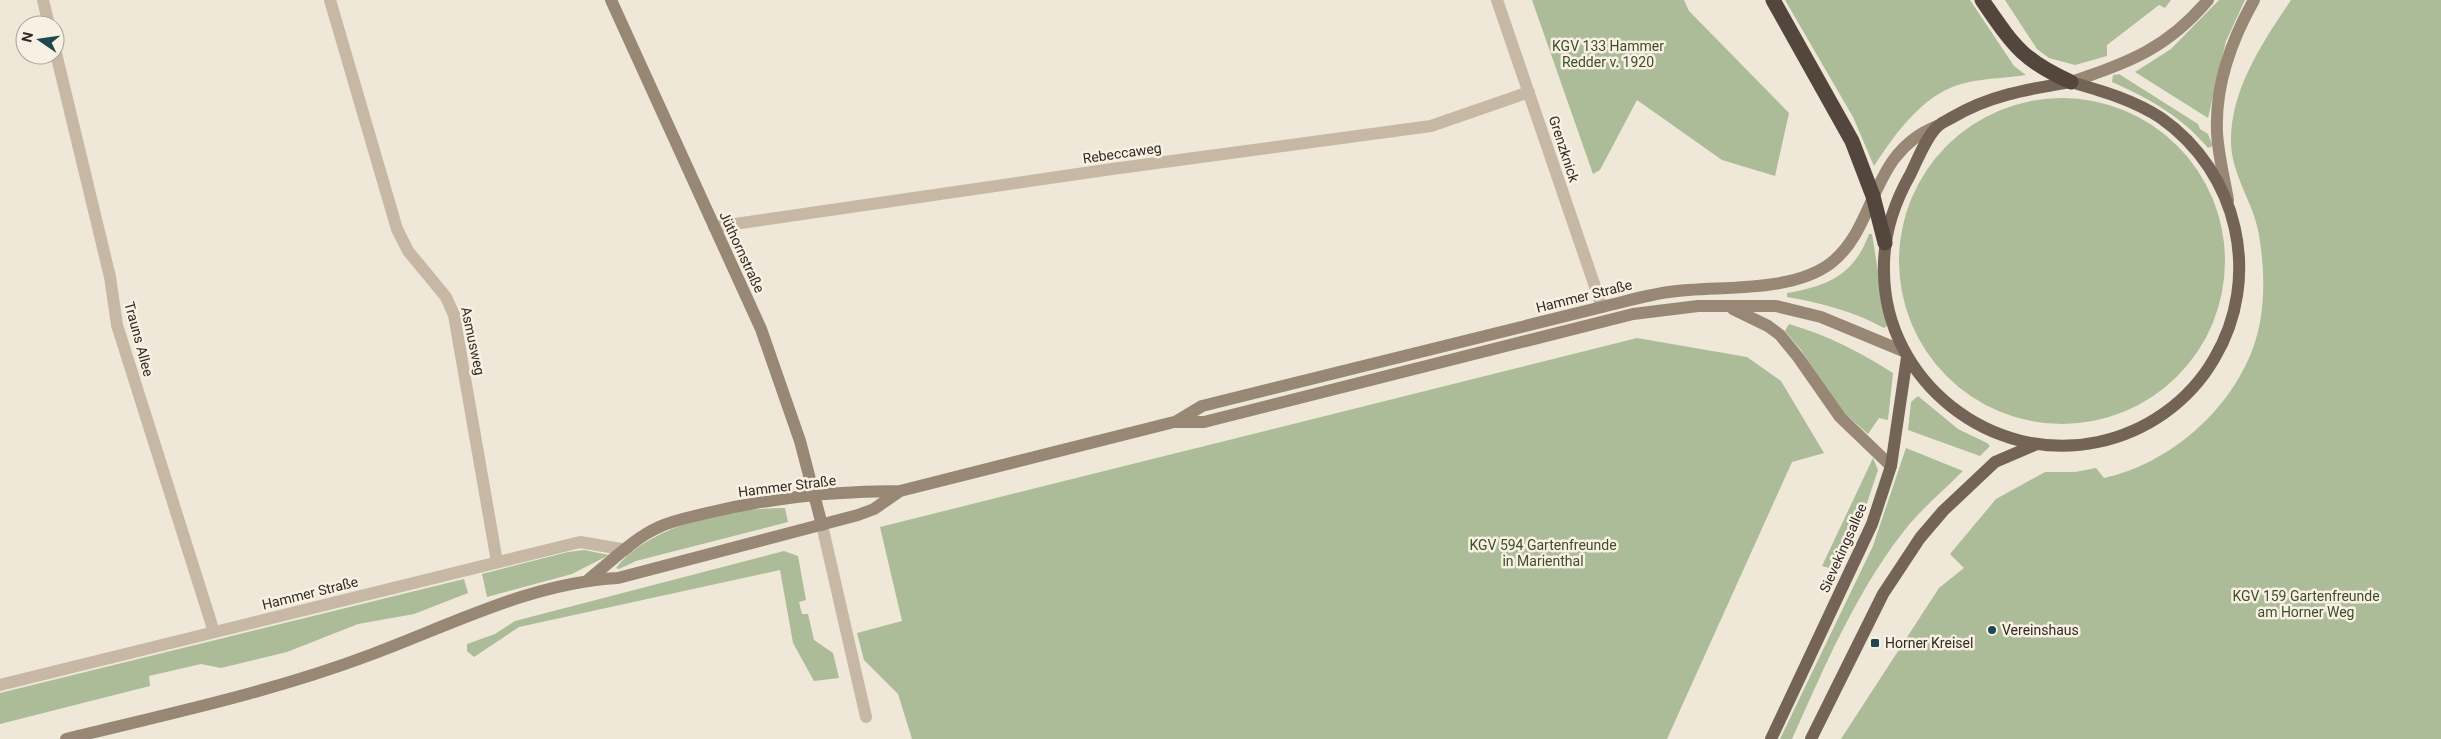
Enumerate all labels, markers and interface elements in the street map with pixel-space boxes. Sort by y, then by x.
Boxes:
north arrow [15,15,65,65]
text: N [18,30,36,44]
park label: KGV 133 Hammer Redder v. 1920 [1552,38,1664,70]
street label: Grenzknick [1546,114,1583,185]
street label: Rebeccaweg [1082,140,1162,166]
street label: Jüthornstraße [716,209,768,295]
street label: Hammer Straße [1534,276,1634,316]
street label: Trauns Allee [121,300,157,378]
street label: Asmusweg [458,305,488,377]
street label: Hammer Straße [737,472,837,500]
street label: Sievekingsallee [1816,501,1870,595]
park label: KGV 594 Gartenfreunde in Marienthal [1469,537,1617,569]
street label: Hammer Straße [260,573,360,613]
park label: KGV 159 Gartenfreunde am Horner Weg [2232,588,2380,620]
place label: Vereinshaus [2002,622,2079,638]
marker: Vereinshaus [1986,624,1998,636]
place label: Horner Kreisel [1885,635,1973,651]
marker: Horner Kreisel [1869,637,1881,649]

